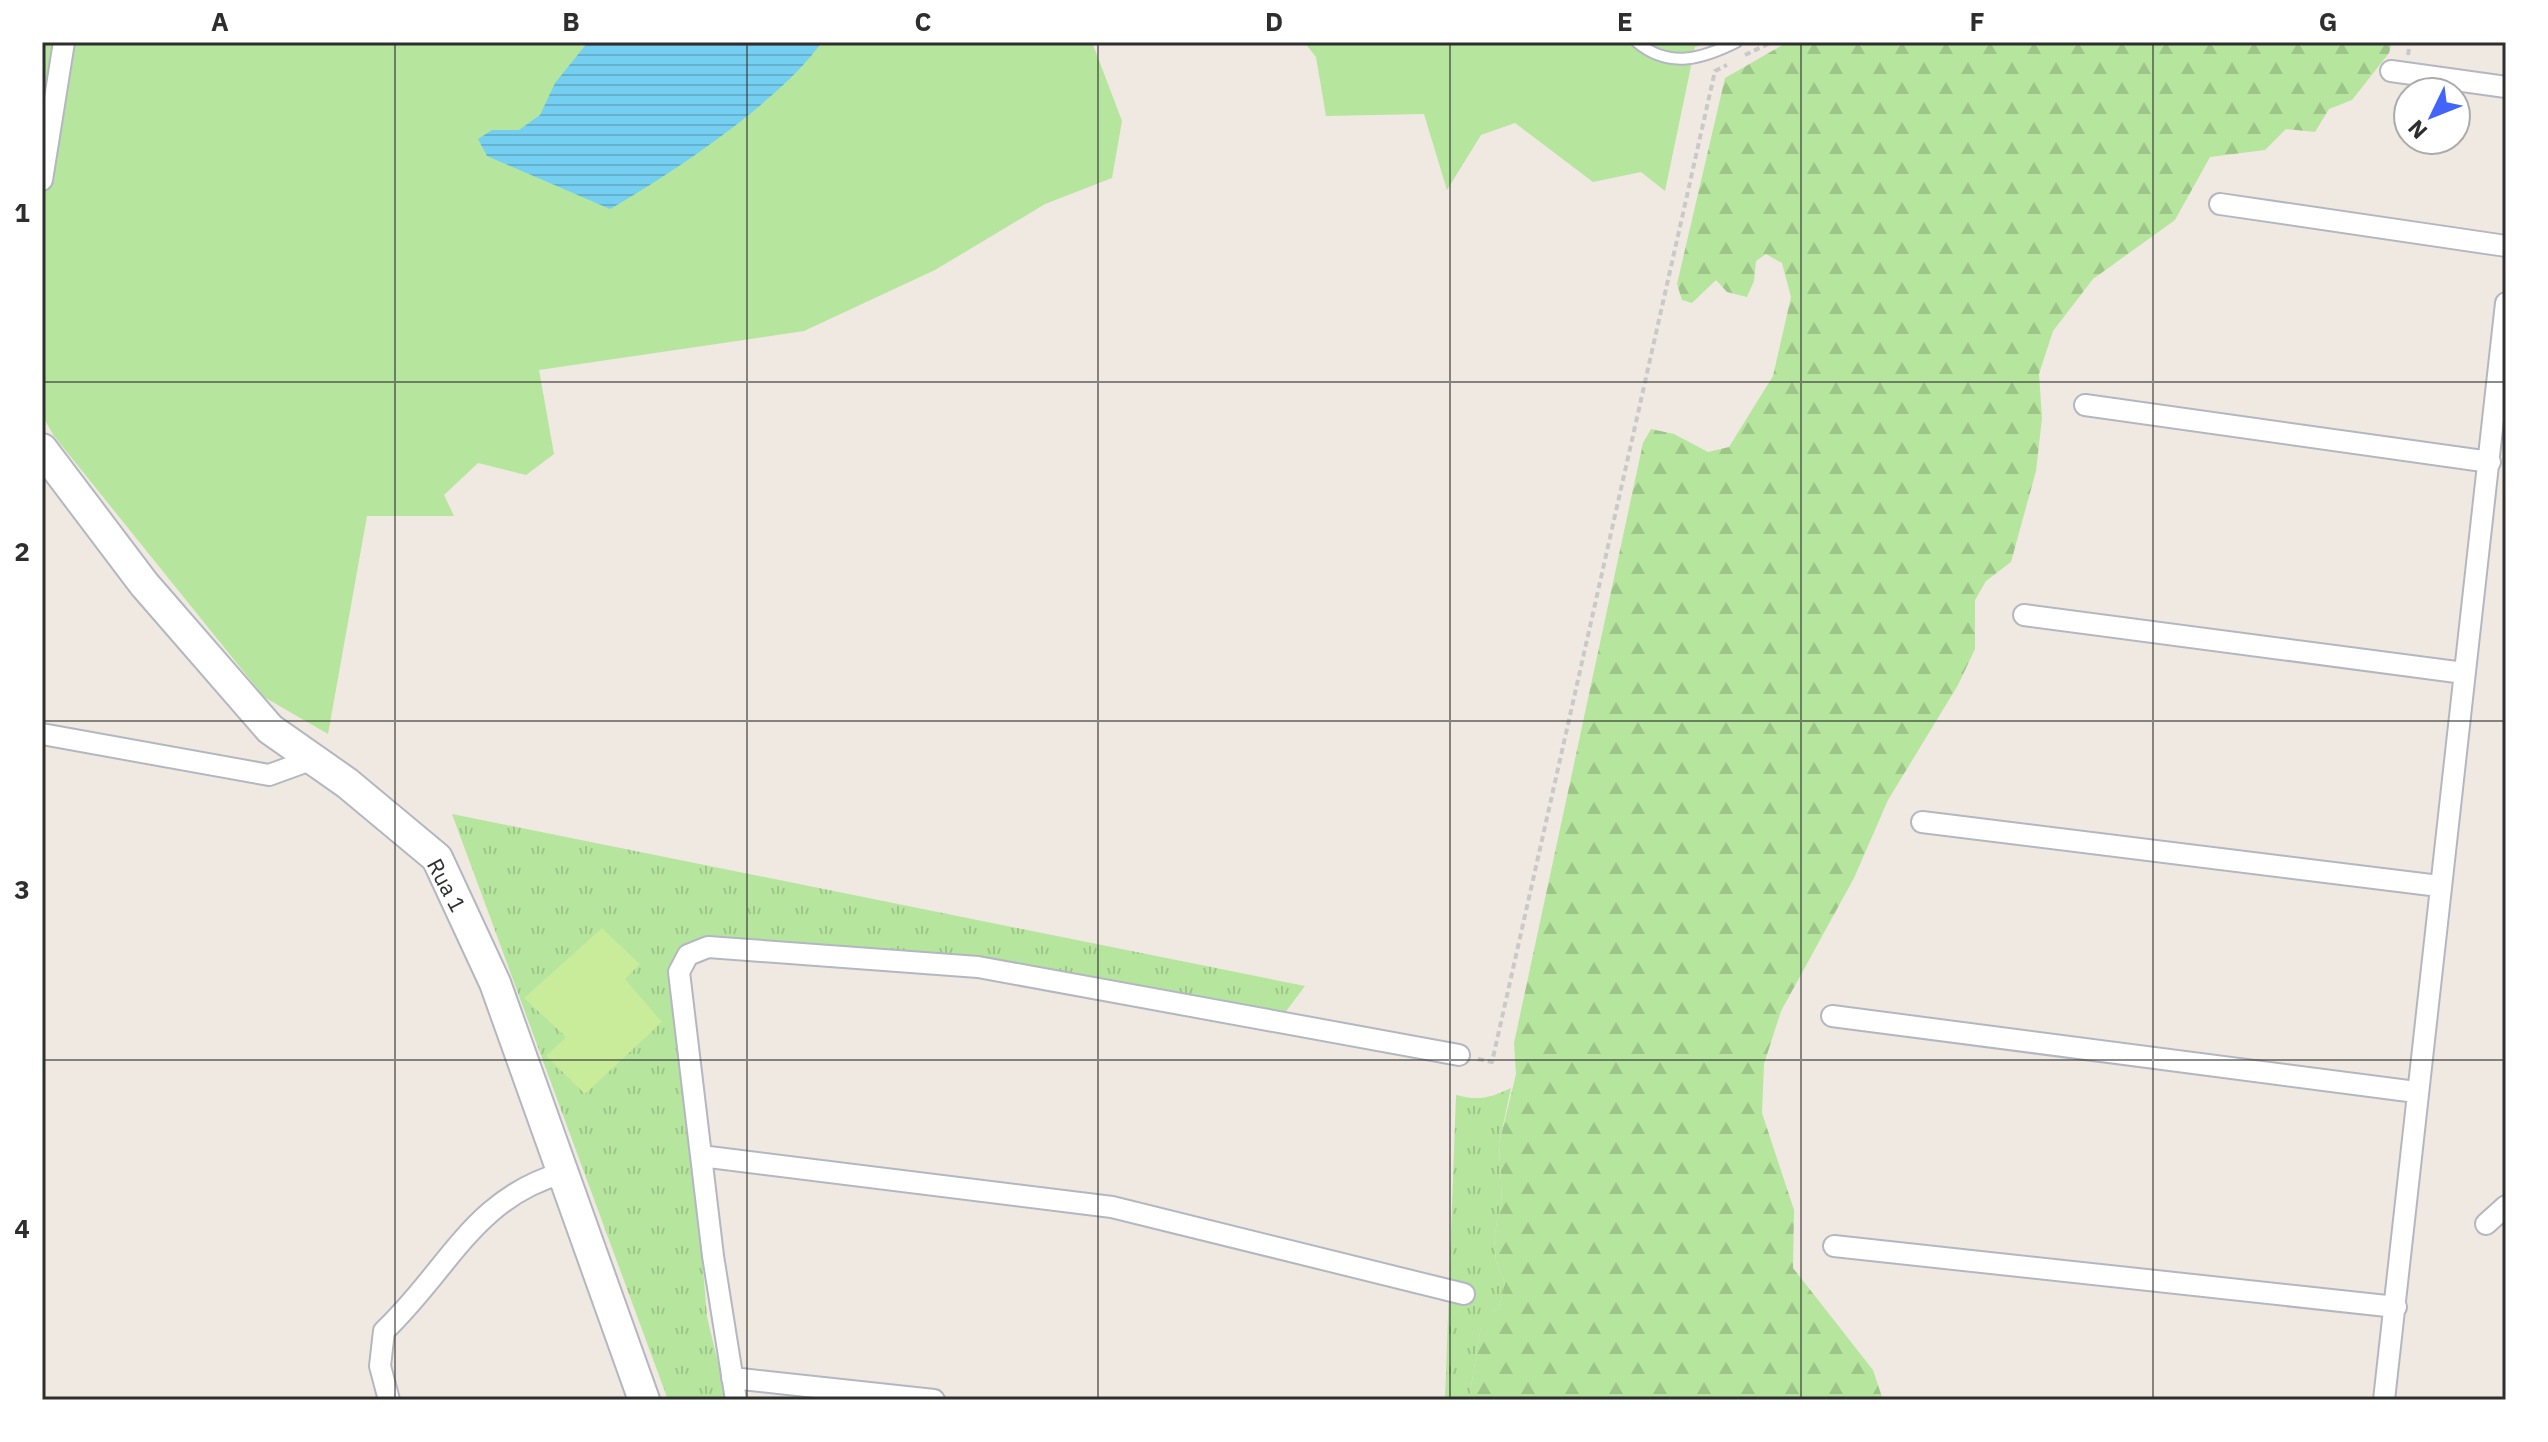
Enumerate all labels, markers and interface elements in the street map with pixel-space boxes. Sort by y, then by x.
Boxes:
text: A [211,4,229,38]
text: B [562,4,580,38]
text: C [915,4,932,38]
text: D [1265,4,1283,38]
text: E [1617,4,1633,38]
text: F [1969,4,1985,38]
text: G [2319,4,2337,38]
north arrow [2392,76,2472,156]
text: N [2401,114,2433,146]
text: 1 [14,195,30,229]
text: 2 [14,534,30,568]
street label: Rua 1 [421,853,473,917]
text: 3 [14,872,30,906]
text: 4 [14,1211,30,1245]

